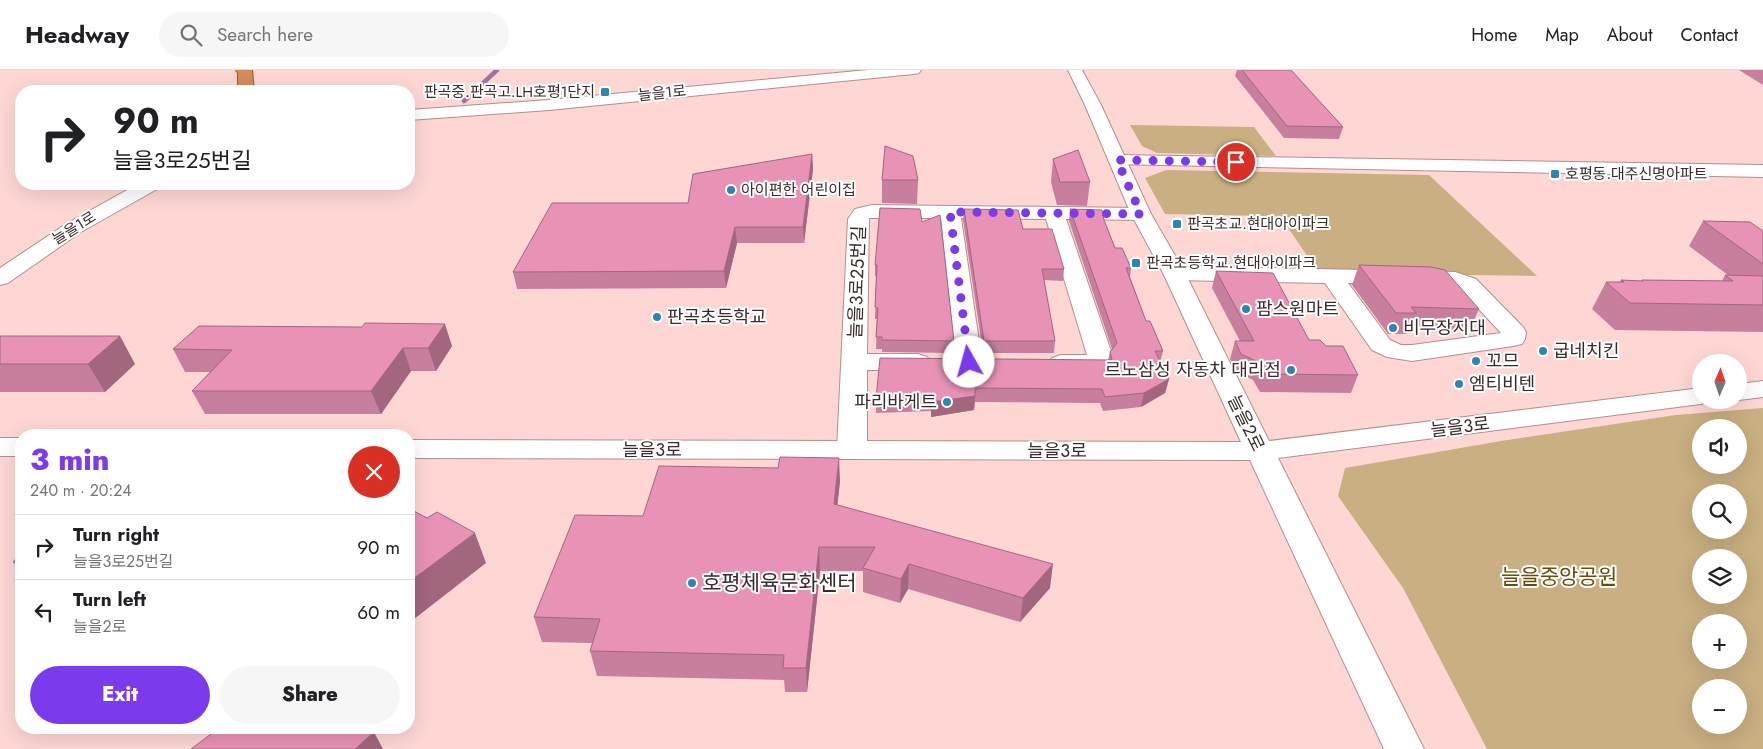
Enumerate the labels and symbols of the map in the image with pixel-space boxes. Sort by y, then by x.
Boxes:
street label: 늘을1로 [637,80,687,106]
place label: 판곡중.판곡고.LH호평1단지 [424,81,595,103]
marker: 판곡중.판곡고.LH호평1단지 [599,86,611,98]
pin [1215,141,1257,183]
place label: 호평동.대주신명아파트 [1565,163,1708,185]
marker: 호평동.대주신명아파트 [1549,168,1561,180]
place label: 아이편한 어린이집 [741,179,856,201]
marker: 아이편한 어린이집 [725,184,737,196]
street label: 늘을1로 [48,206,100,250]
place label: 판곡초교.현대아이파크 [1187,213,1330,235]
marker: 판곡초교.현대아이파크 [1171,218,1183,230]
street label: 늘을3로25번길 [842,225,872,339]
place label: 판곡초등학교.현대아이파크 [1146,252,1316,274]
marker: 판곡초등학교.현대아이파크 [1130,257,1142,269]
place label: 팜스원마트 [1256,296,1339,322]
marker: 팜스원마트 [1240,303,1252,315]
place label: 판곡초등학교 [667,304,766,330]
marker: 판곡초등학교 [651,311,663,323]
place label: 비무장지대 [1403,315,1486,341]
marker: 비무장지대 [1387,322,1399,334]
position arrow [942,335,994,387]
place label: 굽네치킨 [1553,338,1619,364]
marker: 굽네치킨 [1537,345,1549,357]
place label: 꼬므 [1486,348,1519,374]
north arrow [1692,354,1748,409]
marker: 꼬므 [1470,355,1482,367]
place label: 르노삼성 자동차 대리점 [1105,357,1281,383]
marker: 르노삼성 자동차 대리점 [1285,364,1297,376]
place label: 엠티비텐 [1469,371,1535,397]
marker: 엠티비텐 [1453,378,1465,390]
place label: 파리바게트 [854,389,937,415]
street label: 늘을2로 [1221,390,1271,456]
marker: 파리바게트 [941,396,953,408]
street label: 늘을3로 [1429,410,1491,444]
street label: 늘을3로 [622,437,682,463]
street label: 늘을3로 [1027,438,1087,464]
park label: 늘을중앙공원 [1501,562,1617,592]
place label: 호평체육문화센터 [702,568,857,598]
marker: 호평체육문화센터 [686,577,698,589]

